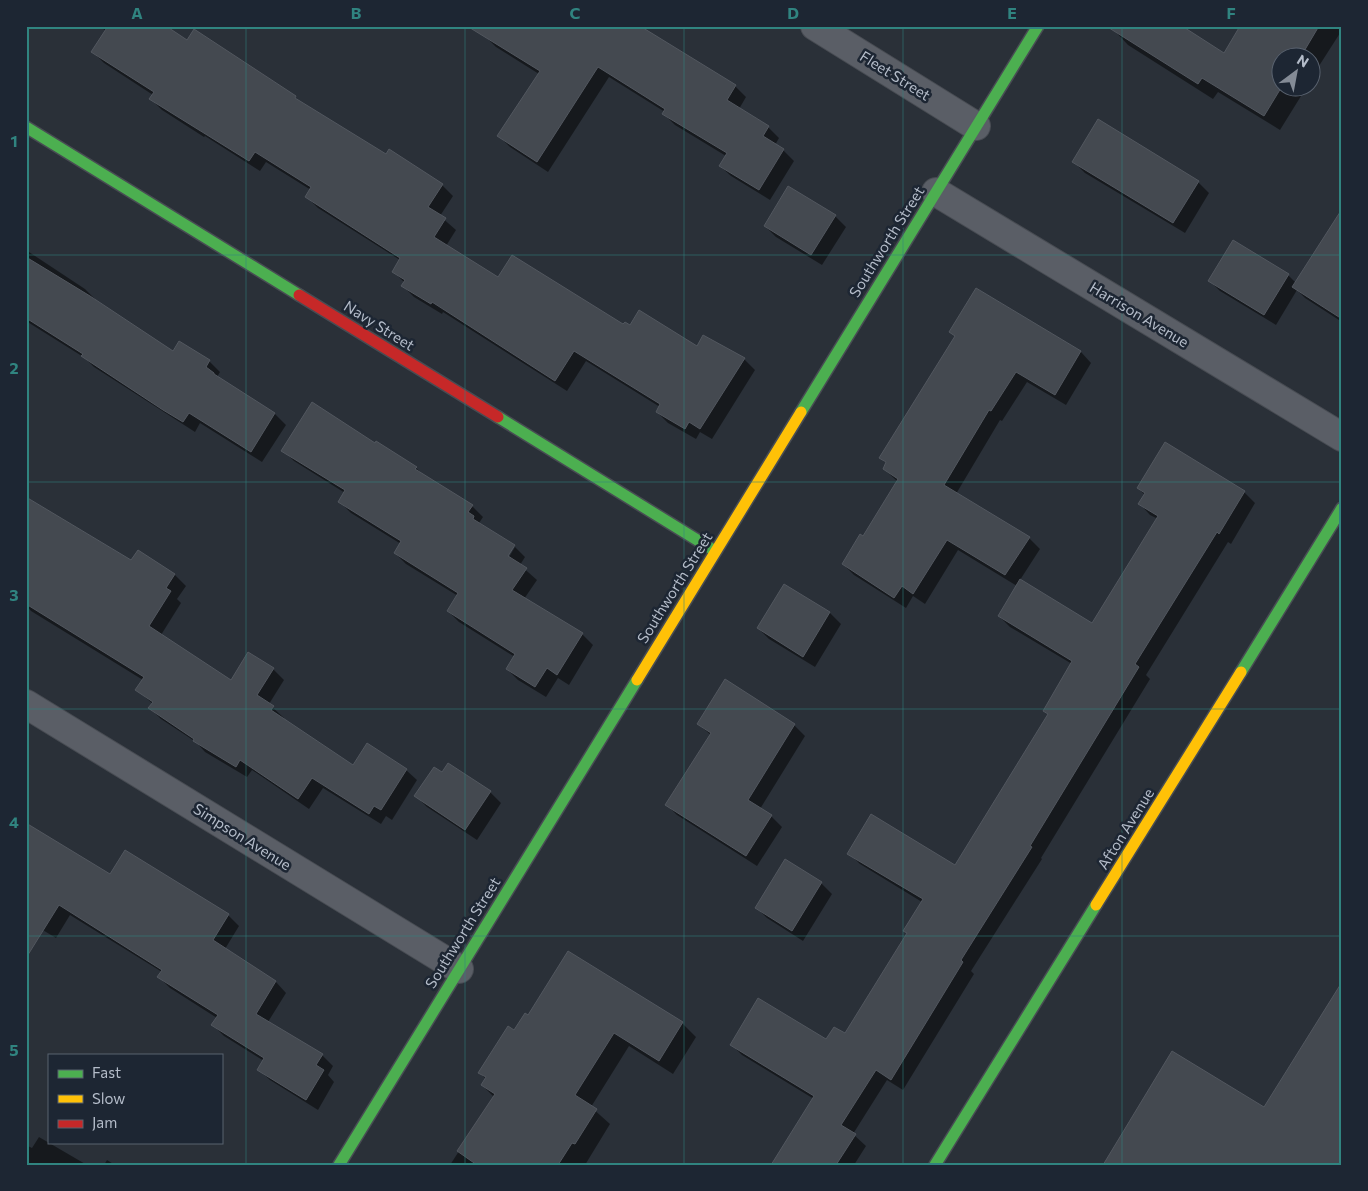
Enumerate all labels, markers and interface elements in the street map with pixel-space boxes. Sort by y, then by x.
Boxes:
text: A [131,3,143,22]
text: B [351,3,362,22]
text: C [570,3,581,22]
text: D [787,3,799,22]
text: E [1007,3,1017,22]
text: F [1226,3,1236,22]
street label: Fleet Street [857,46,934,104]
north arrow [1270,48,1320,98]
text: N [1294,51,1312,71]
text: 1 [10,131,18,150]
street label: Southworth Street [845,183,928,300]
street label: Harrison Avenue [1087,278,1192,351]
street label: Navy Street [341,296,418,354]
text: 2 [9,358,19,377]
street label: Southworth Street [633,529,716,646]
text: 3 [9,585,19,604]
street label: Afton Avenue [1093,784,1157,872]
street label: Simpson Avenue [190,799,295,873]
text: 4 [9,812,19,831]
street label: Southworth Street [421,874,504,991]
text: 5 [9,1040,19,1059]
legend [48,1054,222,1144]
text: Fast [92,1063,121,1081]
text: Slow [92,1089,125,1107]
text: Jam [92,1113,117,1131]

